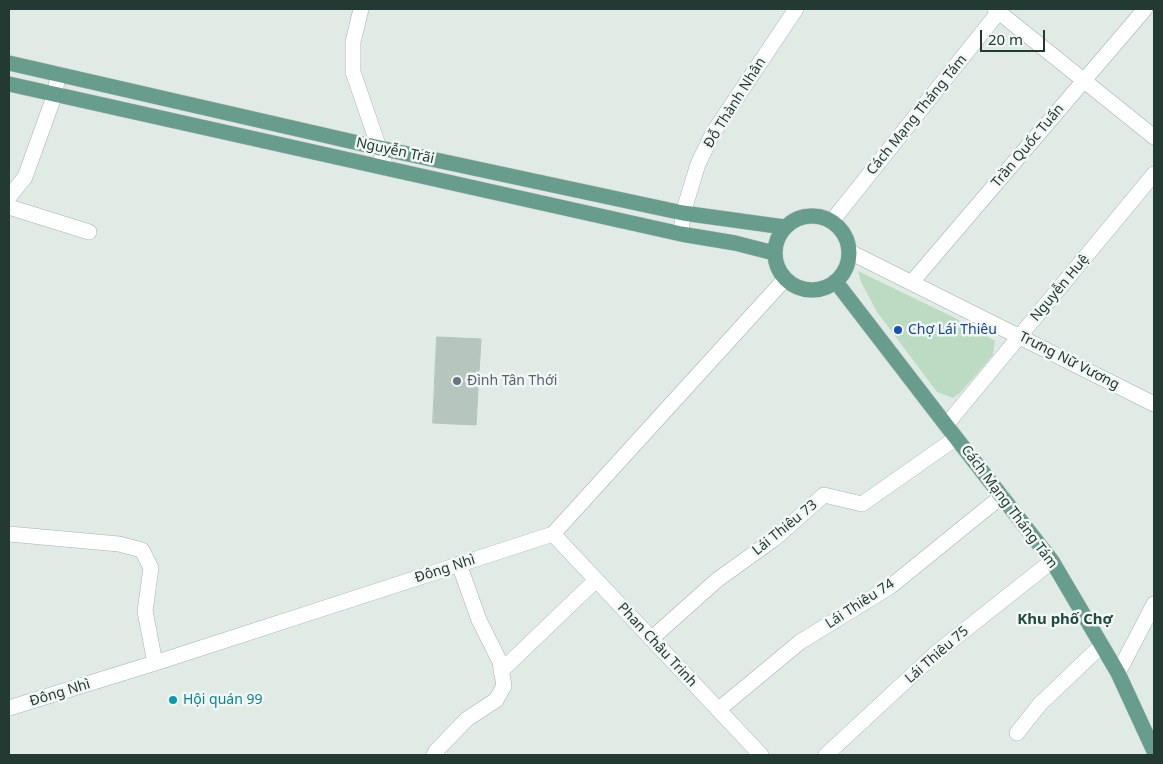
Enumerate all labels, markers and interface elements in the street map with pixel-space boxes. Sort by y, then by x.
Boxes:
scale bar [983,20,1048,52]
text: 20 m [988,29,1023,49]
street label: Cách Mạng Tháng Tám [863,51,971,179]
street label: Đỗ Thành Nhân [700,55,770,151]
street label: Trần Quốc Tuấn [988,101,1068,191]
street label: Nguyễn Trãi [354,135,436,167]
street label: Nguyễn Huệ [1027,251,1093,325]
place label: Chợ Lái Thiêu [908,322,997,338]
marker: Chợ Lái Thiêu [892,324,904,336]
street label: Trưng Nữ Vương [1016,328,1122,394]
place label: Đình Tân Thới [467,373,557,389]
marker: Đình Tân Thới [451,375,463,387]
street label: Cách Mạng Tháng Tám [957,442,1061,572]
street label: Lái Thiêu 73 [749,497,821,559]
street label: Đông Nhì [413,551,477,587]
street label: Lái Thiêu 74 [822,576,898,632]
street label: Phan Châu Trinh [614,600,700,690]
district label: Khu phố Chợ [1017,611,1113,629]
street label: Lái Thiêu 75 [902,623,972,687]
street label: Đông Nhì [28,676,92,710]
place label: Hội quán 99 [183,692,263,708]
marker: Hội quán 99 [167,694,179,706]

